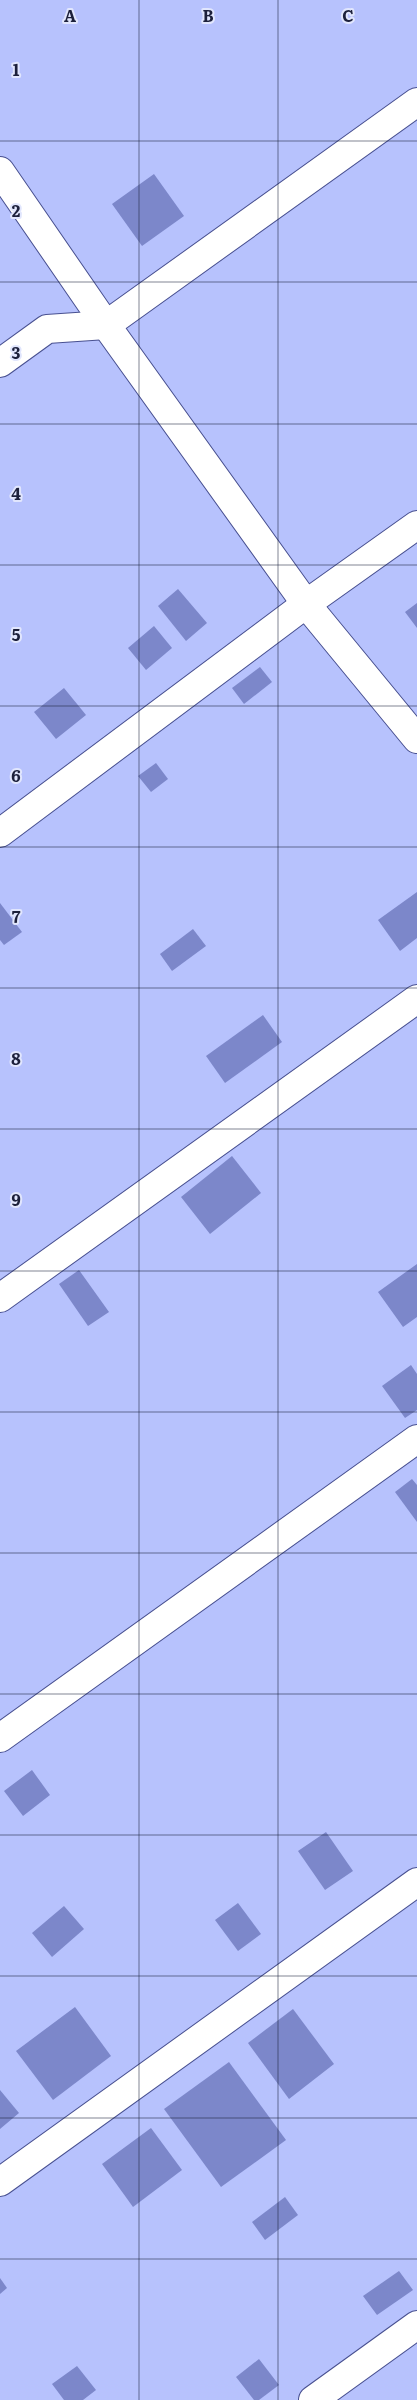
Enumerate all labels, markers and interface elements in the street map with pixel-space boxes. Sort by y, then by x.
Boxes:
text: A [64,3,76,27]
text: B [202,3,214,27]
text: C [342,3,354,27]
text: 1 [13,57,20,81]
text: 2 [12,198,21,222]
text: 3 [12,340,21,364]
text: 4 [11,481,21,505]
text: 5 [12,622,21,646]
text: 6 [11,763,21,787]
text: 7 [12,904,21,928]
text: 8 [11,1046,21,1070]
text: 9 [11,1187,21,1211]

